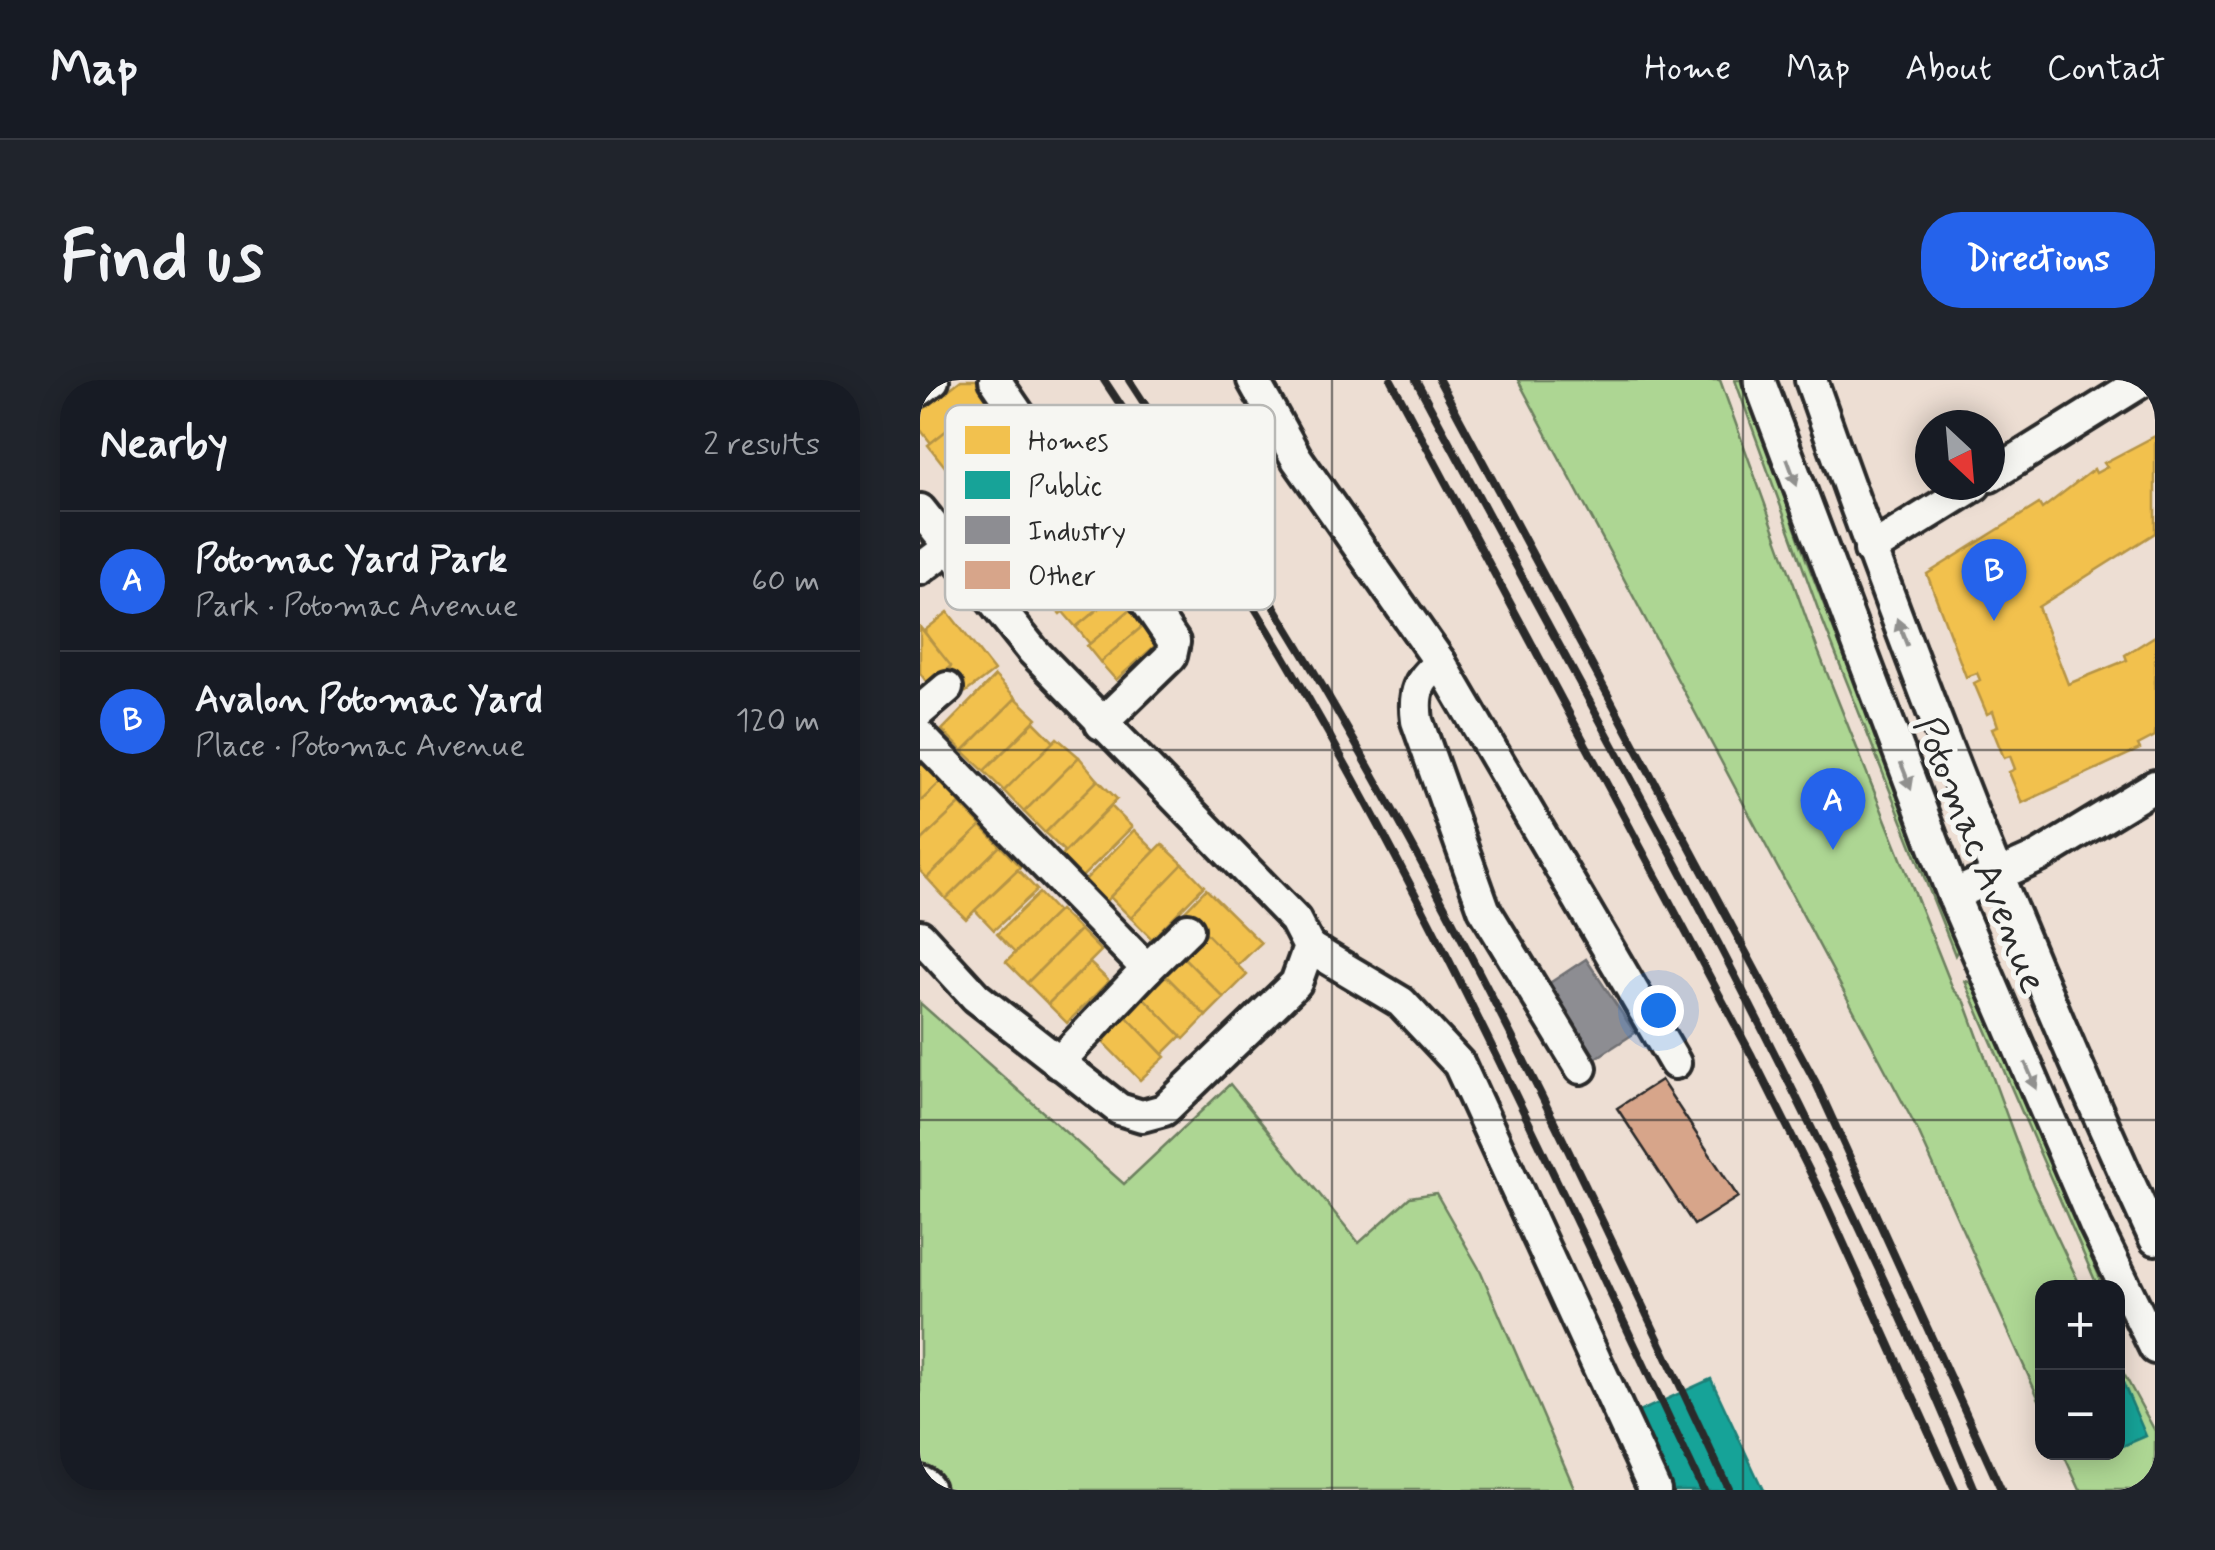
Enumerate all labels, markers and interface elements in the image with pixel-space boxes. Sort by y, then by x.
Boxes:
text: Map [50,38,138,101]
text: Home [1644,46,1731,92]
text: Map [1786,46,1850,92]
text: About [1905,46,1992,92]
text: Contact [2047,46,2165,92]
button: Directions [1921,212,2155,308]
text: Find us [60,214,264,306]
legend [945,405,1275,610]
north arrow [1915,410,2005,500]
text: Nearby [100,418,228,473]
text: 2 results [703,424,820,466]
text: Homes [1028,424,1109,461]
one-way arrow [1785,457,1800,487]
text: Public [1028,469,1102,506]
text: Industry [1028,514,1126,551]
text: Potomac Yard Park [195,536,508,585]
pin: B [1962,538,2026,621]
text: Other [1028,559,1096,596]
text: A [122,560,143,602]
text: 60 m [751,560,820,602]
text: Park · Potomac Avenue [195,585,518,627]
one-way arrow [1894,617,1909,647]
text: Avalon Potomac Yard [195,676,543,725]
text: B [122,700,143,742]
text: 120 m [735,700,820,742]
street label: Potomac Avenue [1900,709,2058,1001]
text: Place · Potomac Avenue [195,725,525,767]
one-way arrow [1899,761,1915,791]
pin: A [1800,768,1866,850]
your location [1633,985,1684,1036]
one-way arrow [2023,1061,2039,1091]
map controls [2035,1280,2125,1460]
button: + [2035,1280,2125,1370]
button: − [2035,1370,2125,1460]

